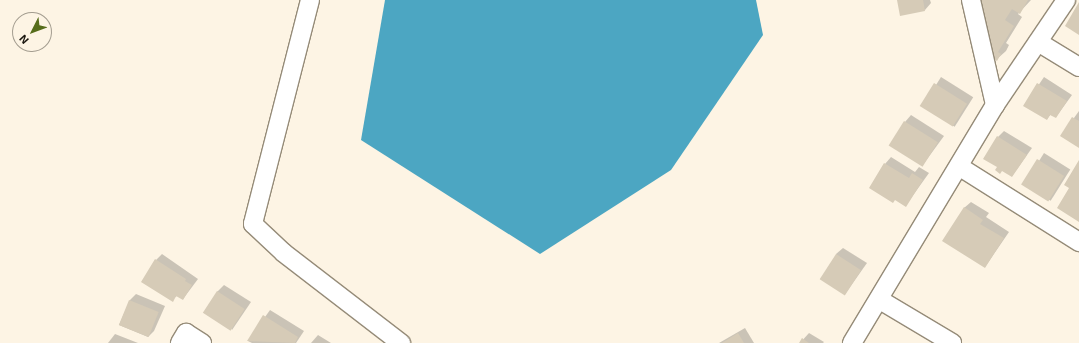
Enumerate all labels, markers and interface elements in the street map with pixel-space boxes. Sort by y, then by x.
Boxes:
north arrow [12,12,52,52]
text: N [16,32,31,47]

